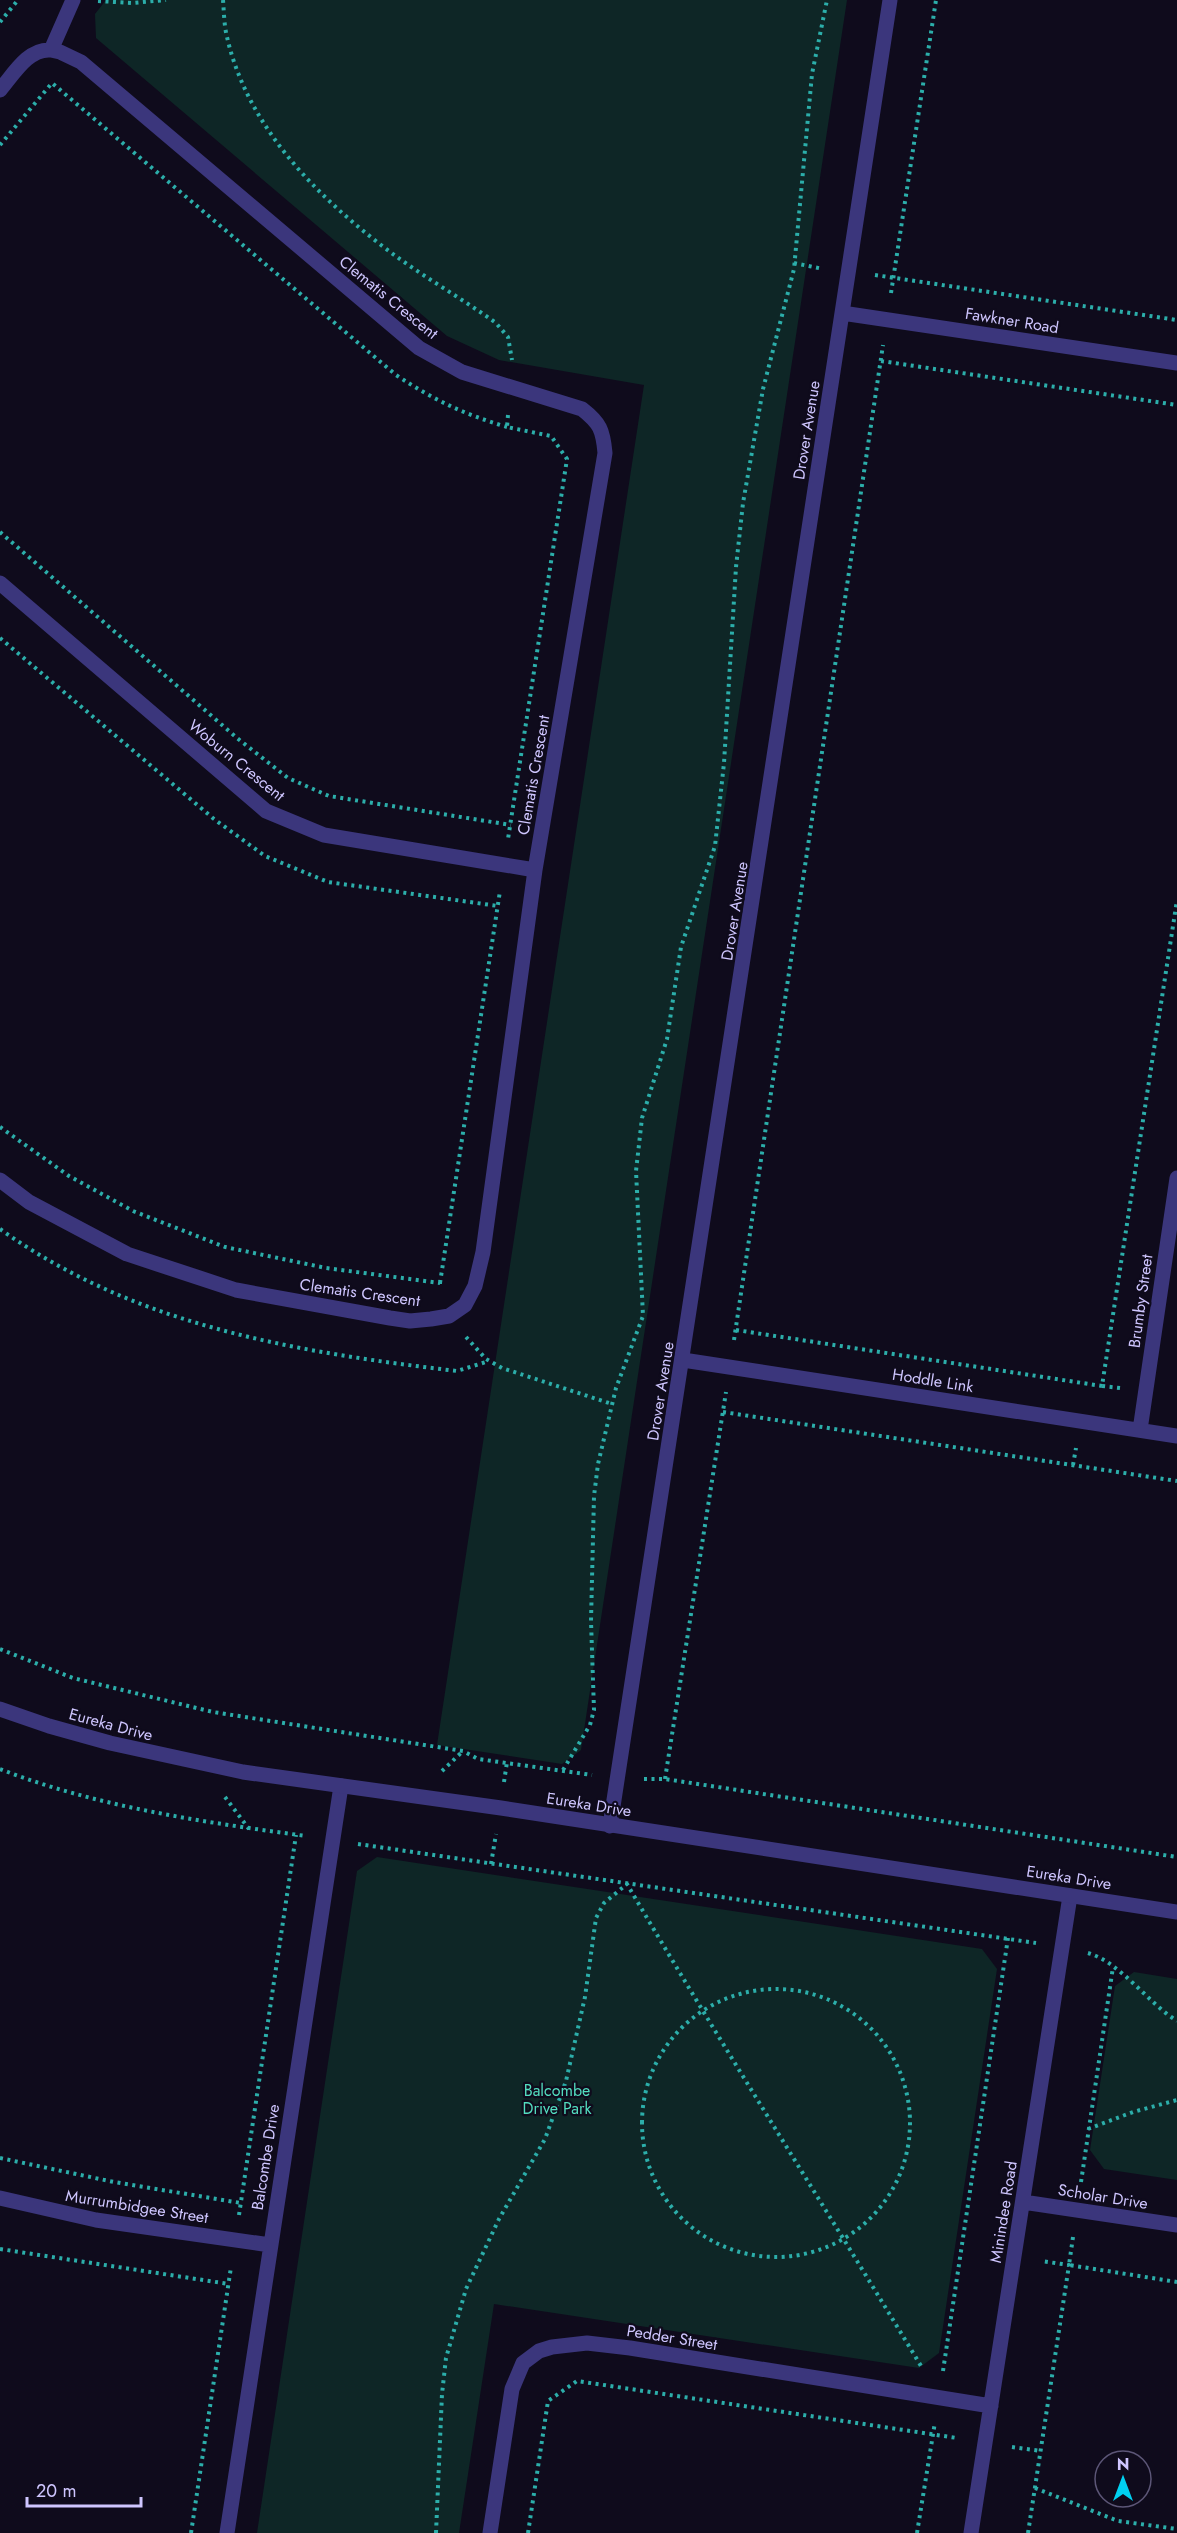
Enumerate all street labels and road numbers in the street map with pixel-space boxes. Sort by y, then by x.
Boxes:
street label: Clematis Crescent [334,250,443,345]
street label: Fawkner Road [963,302,1060,339]
street label: Drover Avenue [787,379,826,481]
street label: Clematis Crescent [512,713,555,837]
street label: Woburn Crescent [183,714,290,807]
street label: Drover Avenue [715,860,754,962]
street label: Brumby Street [1123,1253,1158,1349]
street label: Clematis Crescent [298,1273,422,1312]
street label: Drover Avenue [641,1340,680,1442]
street label: Hoddle Link [891,1363,976,1398]
street label: Eureka Drive [66,1702,155,1747]
street label: Eureka Drive [545,1786,633,1823]
street label: Eureka Drive [1025,1859,1113,1896]
street label: Balcombe Drive [246,2102,285,2212]
street label: Minindee Road [984,2159,1023,2265]
street label: Scholar Drive [1056,2178,1150,2215]
street label: Murrumbidgee Street [64,2184,210,2229]
street label: Pedder Street [625,2319,719,2356]

